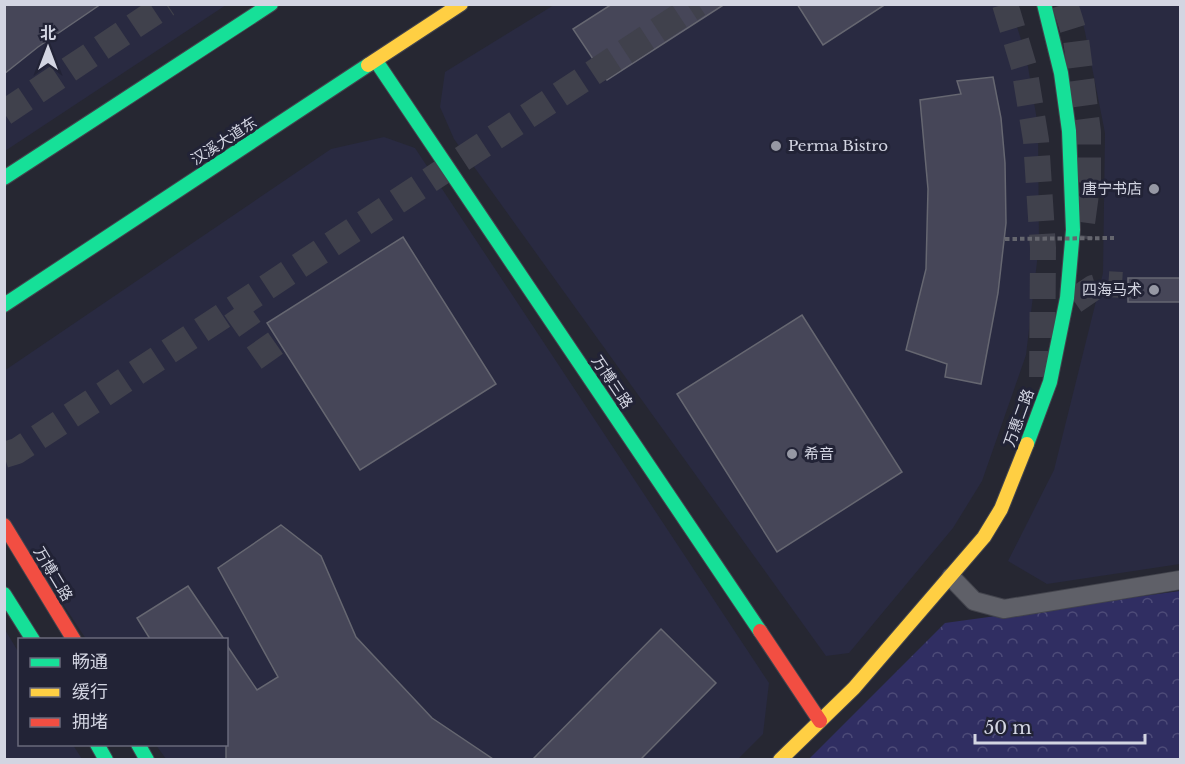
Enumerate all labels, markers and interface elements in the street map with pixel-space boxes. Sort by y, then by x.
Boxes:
north arrow [18,18,78,78]
text: 北 [40,23,56,43]
street label: 汉溪大道东 [187,112,260,169]
place label: Perma Bistro [788,136,888,155]
marker: Perma Bistro [769,139,783,153]
place label: 唐宁书店 [1082,179,1142,198]
marker: 唐宁书店 [1147,182,1161,196]
place label: 四海马术 [1082,280,1142,299]
marker: 四海马术 [1147,283,1161,297]
street label: 万博三路 [588,352,637,412]
street label: 万惠二路 [999,386,1038,449]
place label: 希音 [804,444,834,463]
marker: 希音 [785,447,799,461]
street label: 万博二路 [30,543,77,604]
legend [18,638,228,746]
text: 畅通 [72,651,108,673]
text: 缓行 [72,681,108,703]
scale bar [975,707,1144,745]
text: 拥堵 [72,711,108,733]
text: 50 m [984,717,1032,739]

